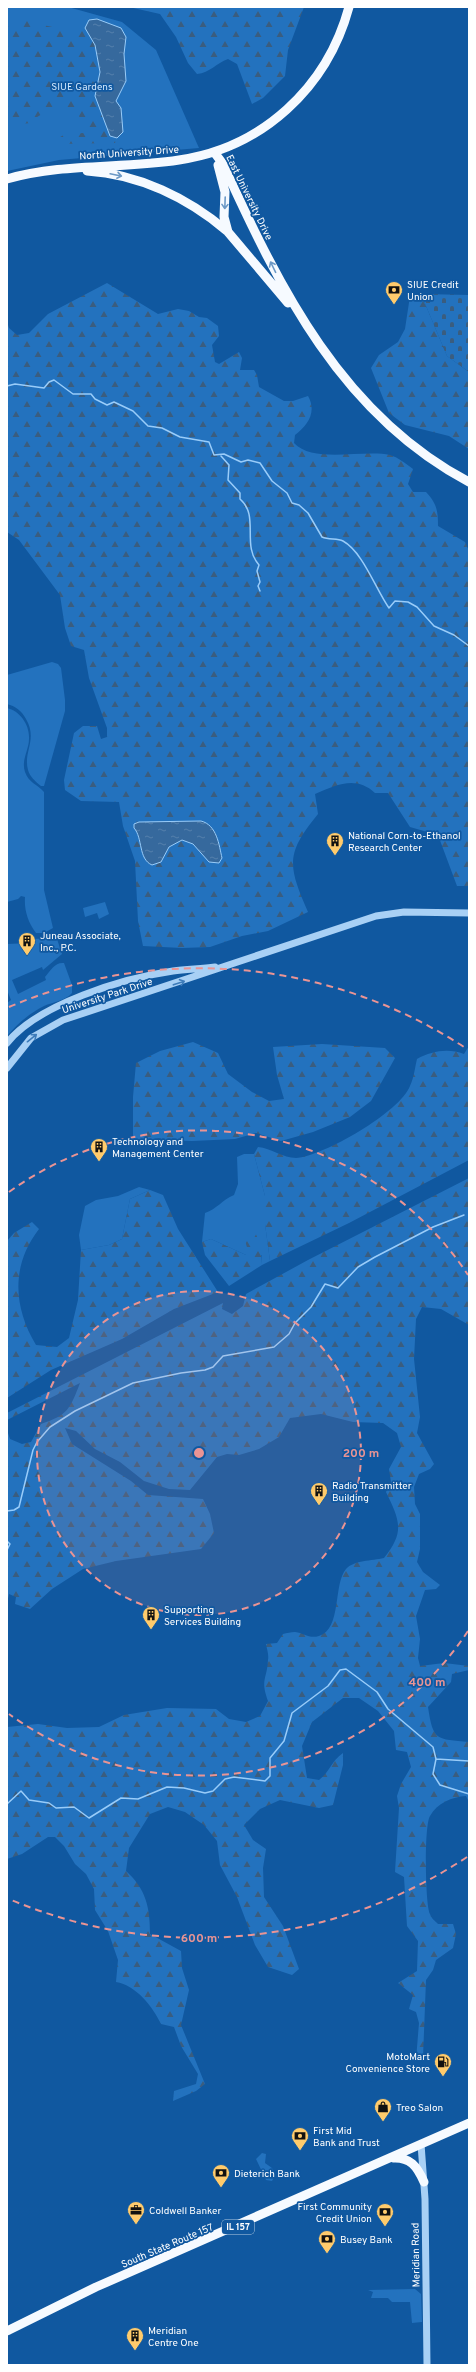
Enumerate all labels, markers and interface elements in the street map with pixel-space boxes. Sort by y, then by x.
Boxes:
park label: SIUE Gardens [51,81,113,94]
street label: North University Drive [79,144,179,163]
street label: East University Drive [222,153,275,243]
one-way arrow [110,172,123,180]
one-way arrow [221,196,229,209]
one-way arrow [269,261,276,273]
place label: SIUE Credit Union [407,279,459,304]
bank icon: SIUE Credit Union [384,280,404,305]
place label: National Corn-to-Ethanol Research Center [348,830,461,855]
building icon: National Corn-to-Ethanol Research Center [325,831,345,856]
place label: Juneau Associate, Inc., P.C. [40,930,121,955]
building icon: Juneau Associate, Inc., P.C. [17,931,37,956]
street label: University Park Drive [60,976,154,1017]
one-way arrow [172,979,185,986]
one-way arrow [27,1034,37,1043]
place label: Technology and Management Center [112,1136,204,1161]
building icon: Technology and Management Center [89,1137,109,1162]
centre of rings [192,1446,206,1460]
text: 200 m [343,1446,379,1462]
place label: Radio Transmitter Building [332,1480,412,1505]
building icon: Radio Transmitter Building [309,1481,329,1506]
place label: Supporting Services Building [164,1604,241,1629]
building icon: Supporting Services Building [141,1605,161,1630]
text: 400 m [408,1675,446,1691]
text: 600 m [181,1931,217,1947]
place label: MotoMart Convenience Store [345,2051,430,2076]
fuel station icon: MotoMart Convenience Store [433,2052,453,2077]
shop icon: Treo Salon [373,2097,393,2122]
place label: Treo Salon [396,2102,443,2115]
place label: First Mid Bank and Trust [313,2125,380,2150]
bank icon: First Mid Bank and Trust [290,2126,310,2151]
bank icon: Dieterich Bank [211,2163,231,2188]
place label: Dieterich Bank [234,2168,300,2181]
office icon: Coldwell Banker [126,2200,146,2225]
place label: First Community Credit Union [297,2201,372,2226]
bank icon: First Community Credit Union [375,2202,395,2227]
place label: Coldwell Banker [149,2205,222,2218]
road number: IL 157 [222,2220,254,2234]
street label: South State Route 157 [120,2221,216,2272]
street label: Meridian Road [409,2223,424,2287]
bank icon: Busey Bank [317,2229,337,2254]
place label: Busey Bank [340,2234,393,2247]
place label: Meridian Centre One [148,2325,199,2350]
building icon: Meridian Centre One [125,2326,145,2351]

